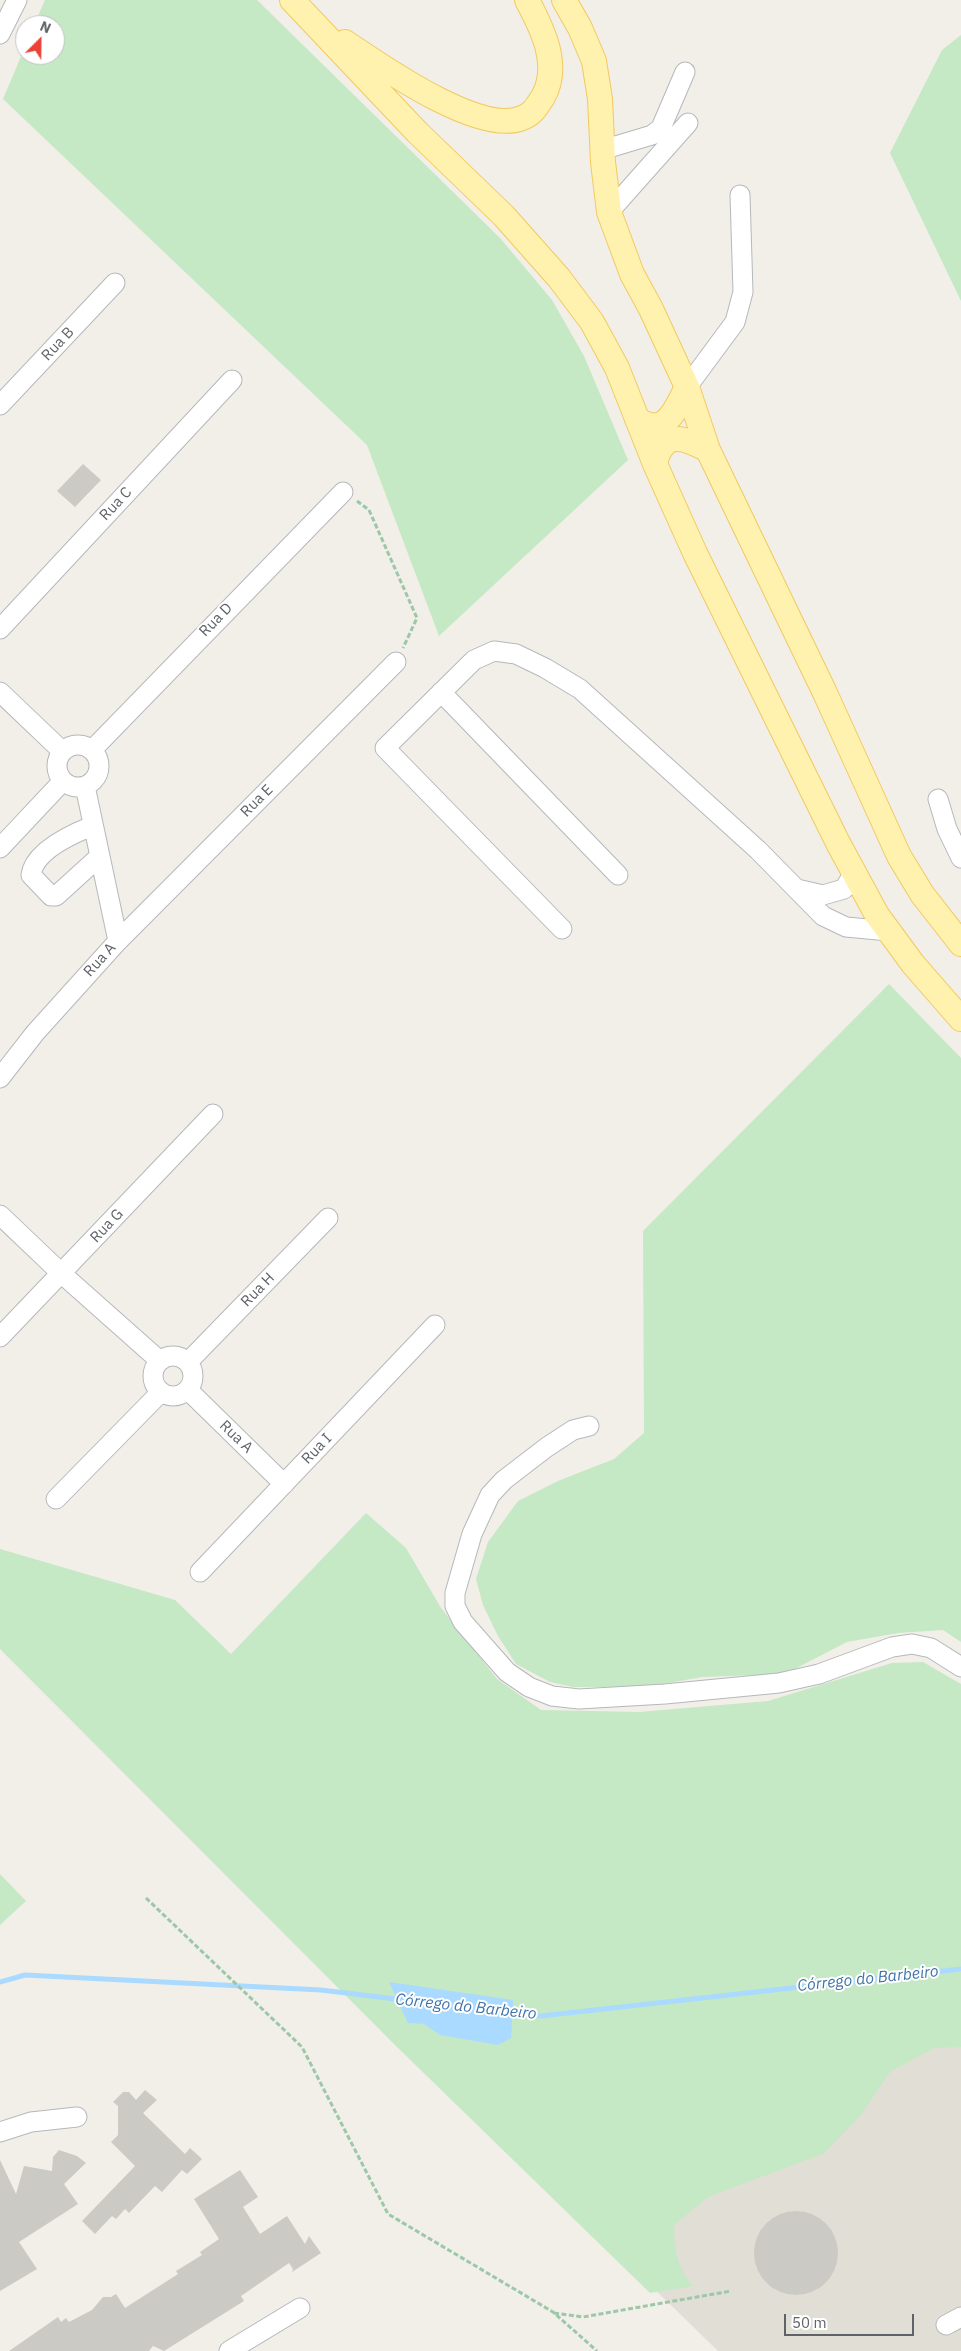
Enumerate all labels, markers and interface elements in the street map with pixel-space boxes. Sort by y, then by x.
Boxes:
north arrow [15,15,65,65]
text: N [37,17,54,37]
street label: Rua B [38,323,78,365]
street label: Rua C [96,484,136,524]
street label: Rua D [196,599,236,641]
street label: Rua E [237,781,277,821]
street label: Rua A [80,939,120,981]
street label: Rua G [87,1205,127,1247]
street label: Rua H [238,1269,278,1311]
street label: Rua A [216,1417,256,1457]
street label: Rua I [298,1430,336,1468]
water label: Córrego do Barbeiro [796,1962,940,1996]
water label: Córrego do Barbeiro [394,1990,538,2024]
scale bar [786,2304,916,2336]
text: 50 m [792,2313,827,2332]

